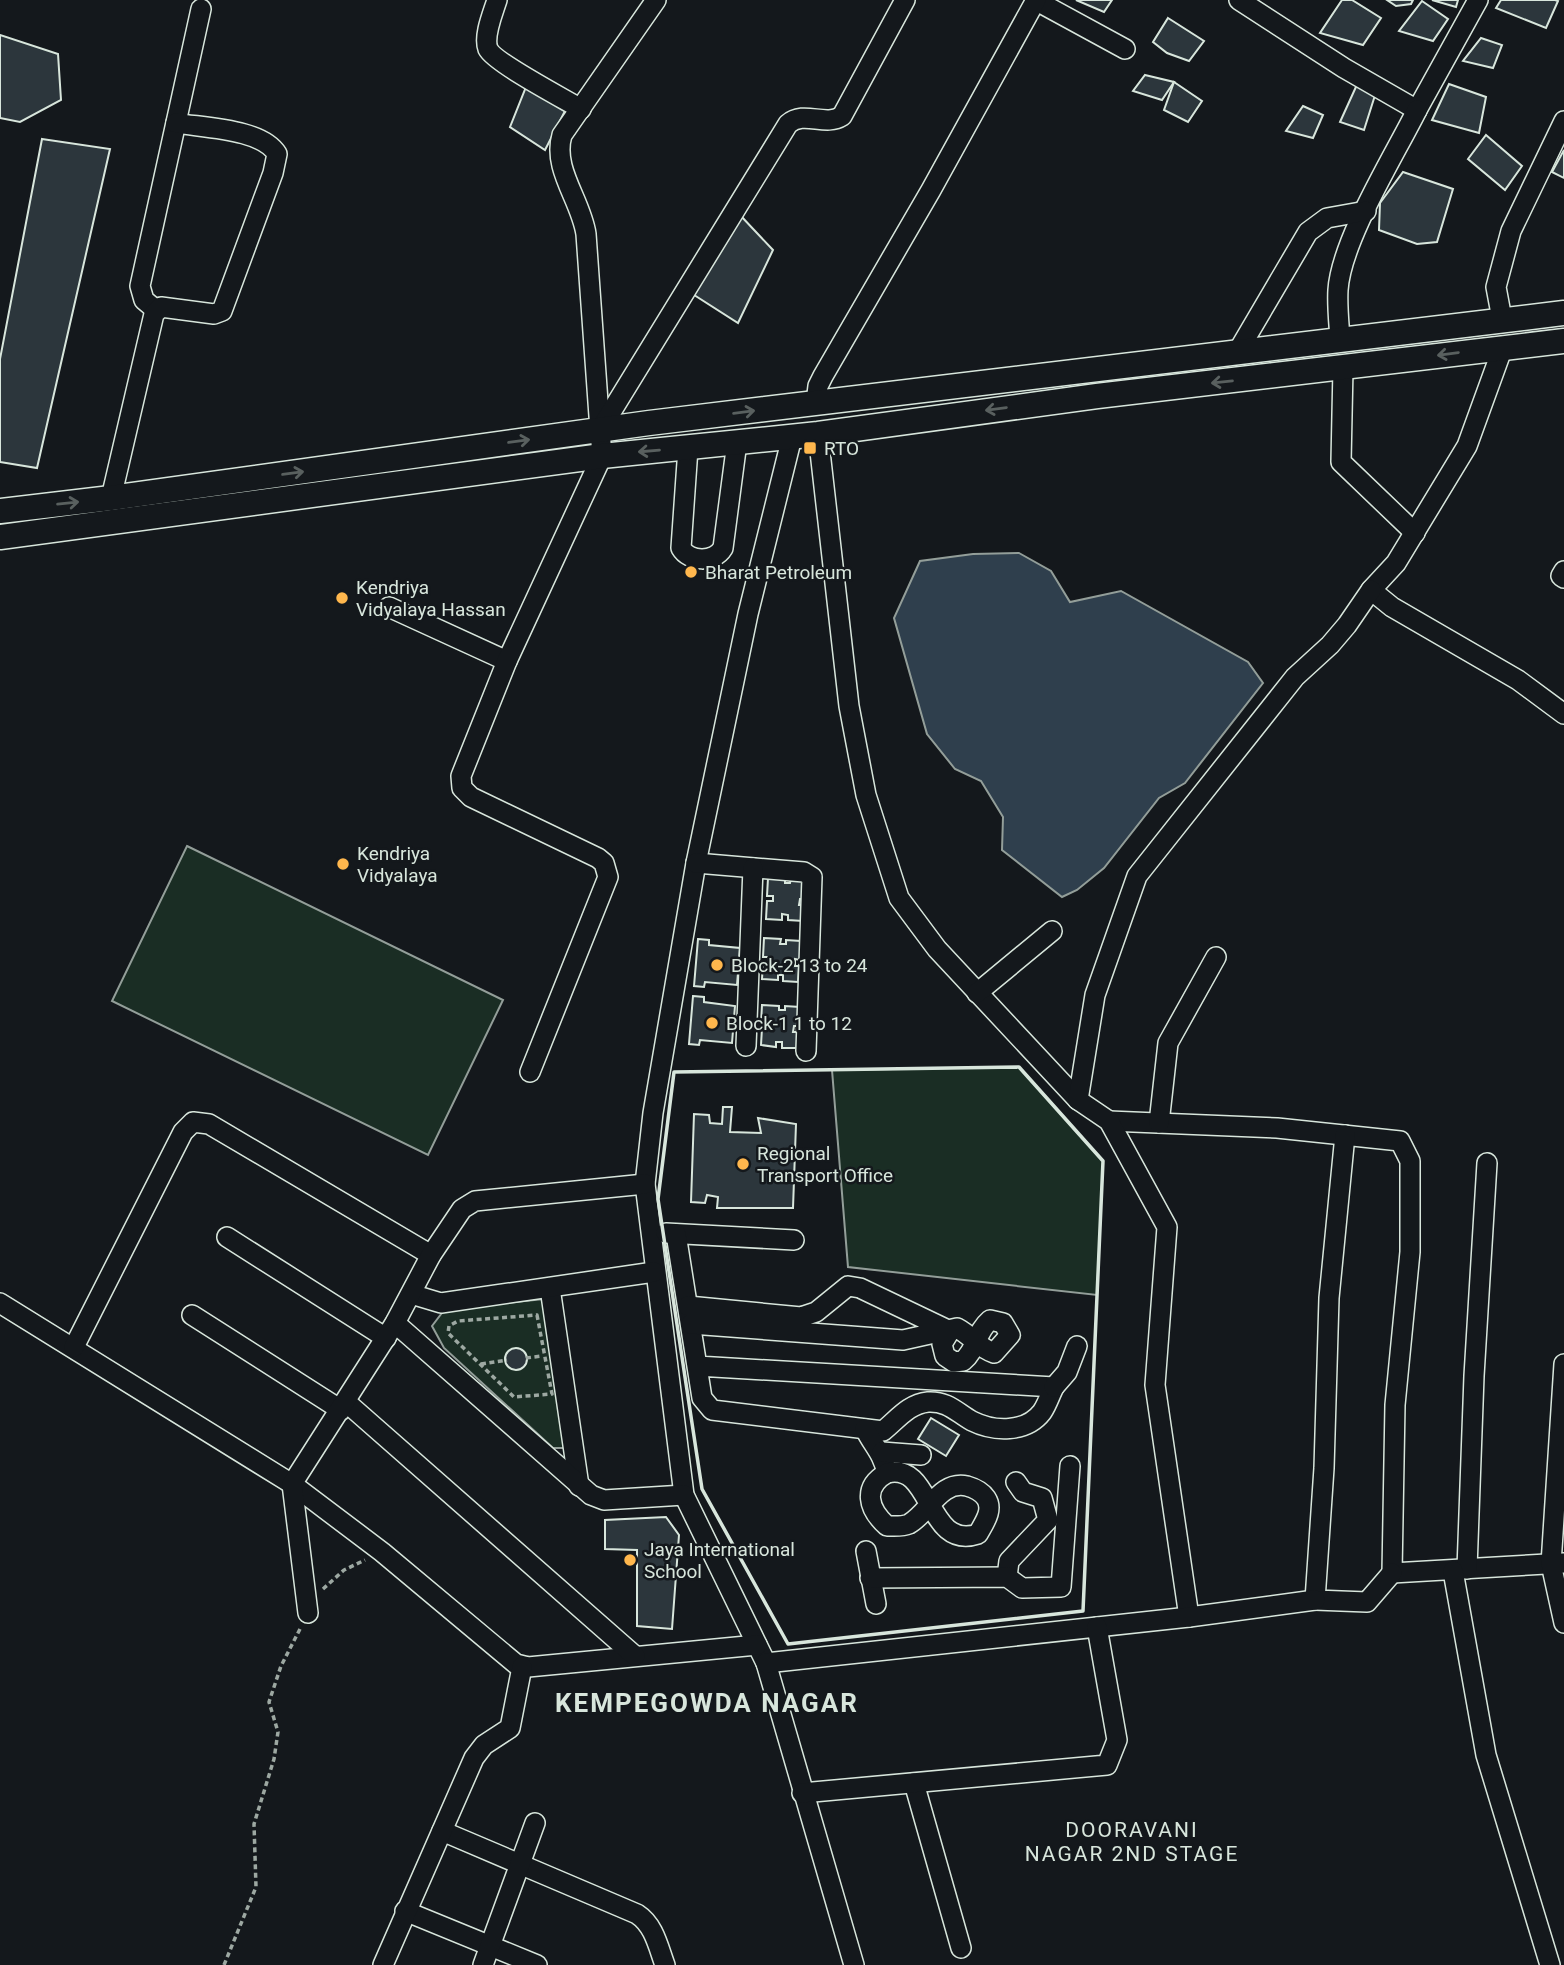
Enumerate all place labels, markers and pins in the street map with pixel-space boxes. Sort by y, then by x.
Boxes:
place label: RTO [824,437,859,460]
marker: RTO [802,440,818,456]
place label: Bharat Petroleum [705,561,852,584]
marker: Bharat Petroleum [683,564,699,580]
place label: Kendriya Vidyalaya Hassan [356,576,506,621]
marker: Kendriya Vidyalaya Hassan [334,590,350,606]
place label: Kendriya Vidyalaya [357,842,438,887]
marker: Kendriya Vidyalaya [335,856,351,872]
place label: Block-2 13 to 24 [731,954,868,977]
marker: Block-2 13 to 24 [709,957,725,973]
place label: Block-1 1 to 12 [726,1012,852,1035]
marker: Block-1 1 to 12 [704,1015,720,1031]
place label: Regional Transport Office [757,1142,893,1187]
marker: Regional Transport Office [735,1156,751,1172]
place label: Jaya International School [644,1538,795,1583]
marker: Jaya International School [622,1552,638,1568]

